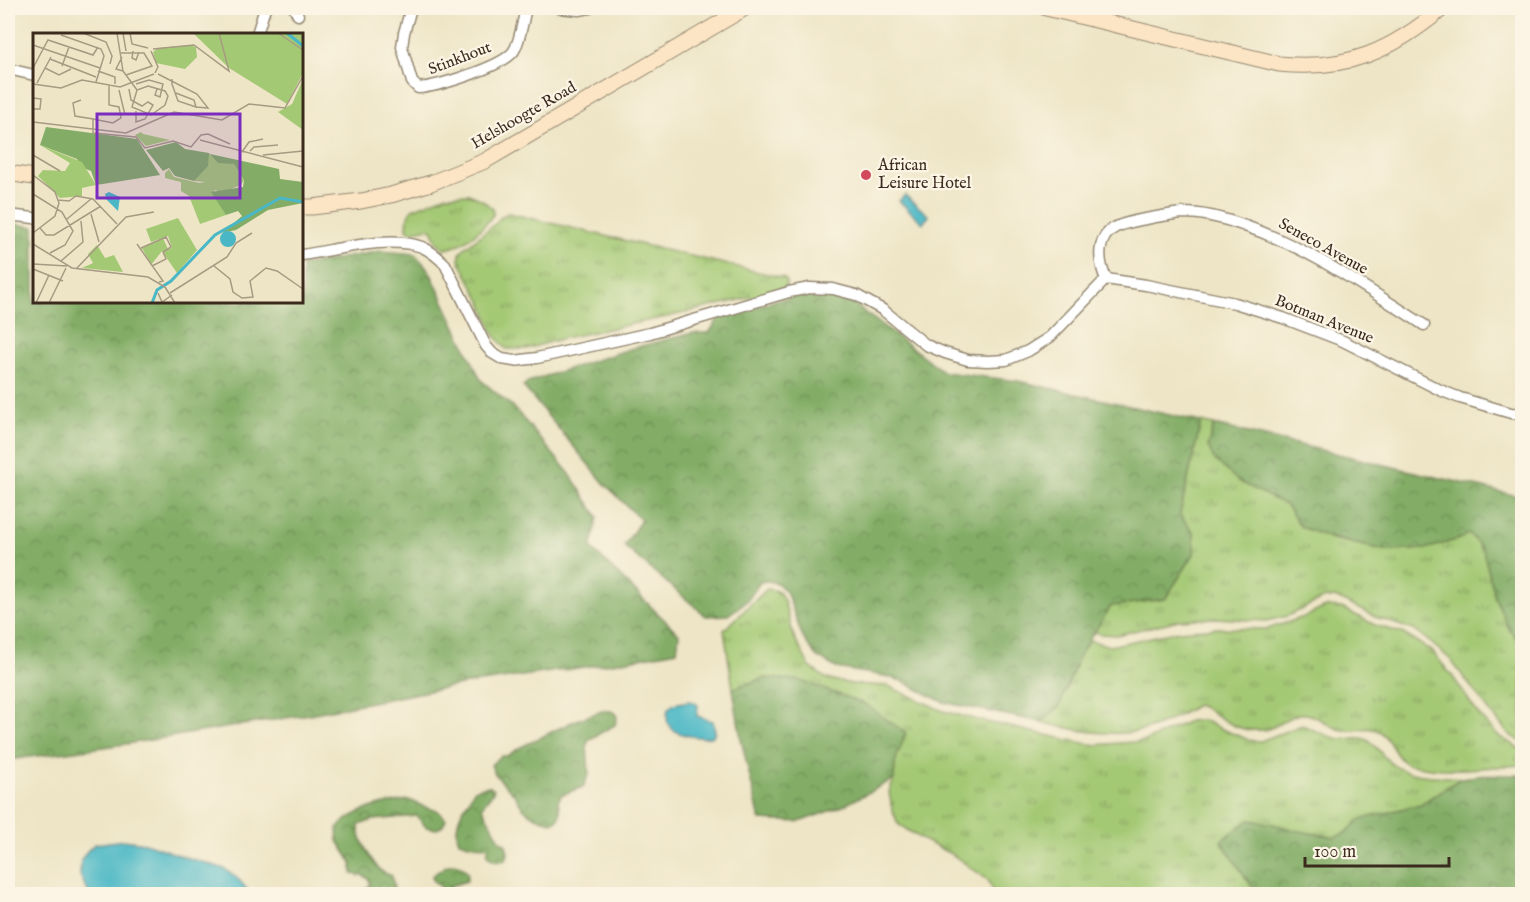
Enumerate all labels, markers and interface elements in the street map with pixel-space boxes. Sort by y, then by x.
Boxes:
inset map [33,33,303,303]
street label: Stinkhout [426,38,495,80]
street label: Helshoogte Road [468,78,580,154]
place label: African Leisure Hotel [877,156,972,194]
marker: African Leisure Hotel [859,168,873,182]
street label: Seneco Avenue [1275,214,1371,280]
street label: Botman Avenue [1272,291,1376,349]
scale bar [1305,830,1449,868]
text: 100 m [1314,841,1356,864]

